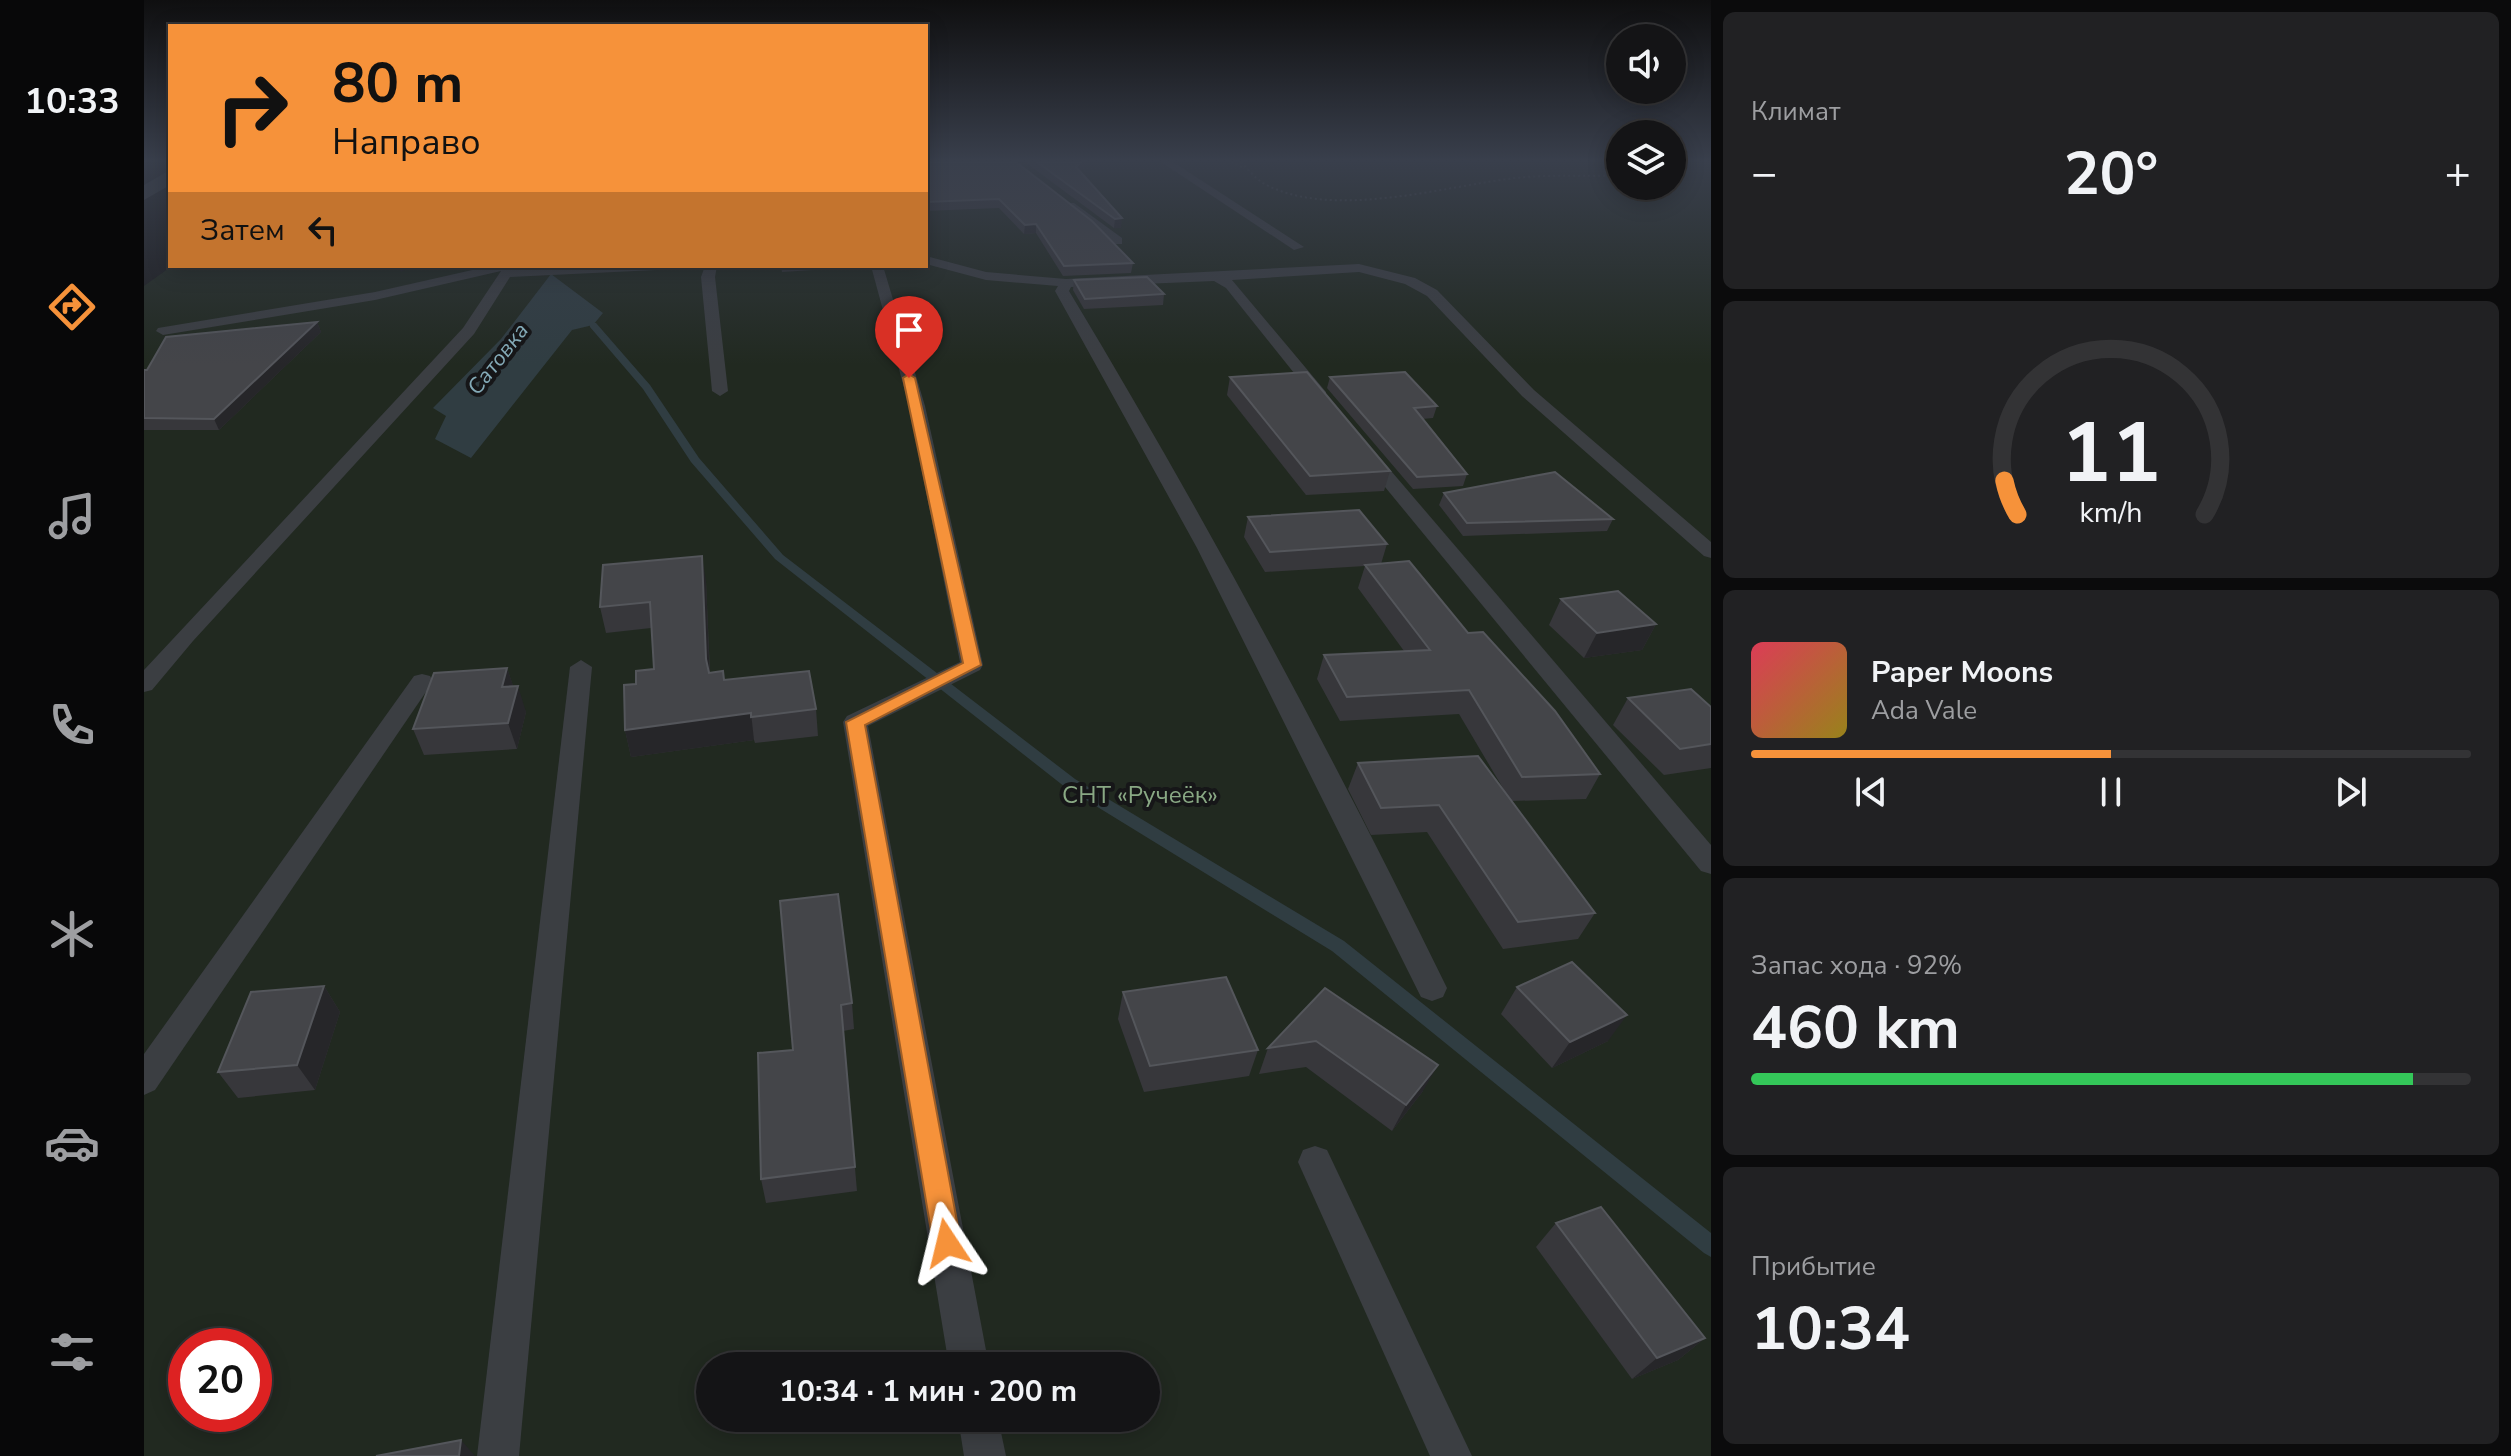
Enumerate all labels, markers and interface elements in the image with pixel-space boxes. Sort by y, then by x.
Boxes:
map controls [1606,24,1686,200]
button: sound [1606,24,1686,104]
text: 80 m [332,45,463,122]
icon: right [200,56,304,160]
text: 10:33 [24,77,120,126]
text: Климат [1751,94,1840,129]
text: Направо [332,118,481,167]
button: layers [1606,120,1686,200]
text: 20° [2064,133,2158,215]
text: − [1751,144,1777,204]
text: + [2445,144,2471,204]
icon: left [301,208,345,252]
text: Затем [200,210,285,251]
icon: directions [44,279,100,335]
pin [875,296,943,378]
icon: arrive [887,308,931,352]
water label: Сатовка [460,317,536,401]
text: 11 [2061,397,2161,510]
icon: music [44,488,100,544]
text: km/h [2080,493,2142,532]
text: Paper Moons [1871,652,2053,693]
text: Ada Vale [1871,693,1977,728]
icon: phone [44,697,100,753]
icon: previous [1849,770,1893,814]
icon: pause [2089,770,2133,814]
icon: next [2329,770,2373,814]
park label: СНТ «Ручеёк» [1062,779,1218,811]
icon: climate [44,906,100,962]
text: Запас хода · 92% [1751,948,1962,983]
text: 460 km [1751,987,1960,1069]
icon: car [44,1115,100,1171]
position arrow [905,1201,989,1285]
text: Прибытие [1751,1249,1876,1284]
text: 10:34 [1751,1288,1910,1370]
icon: filters [44,1324,100,1380]
speed limit sign: 20 [168,1328,272,1432]
text: 10:34 · 1 мин · 200 m [779,1371,1077,1412]

